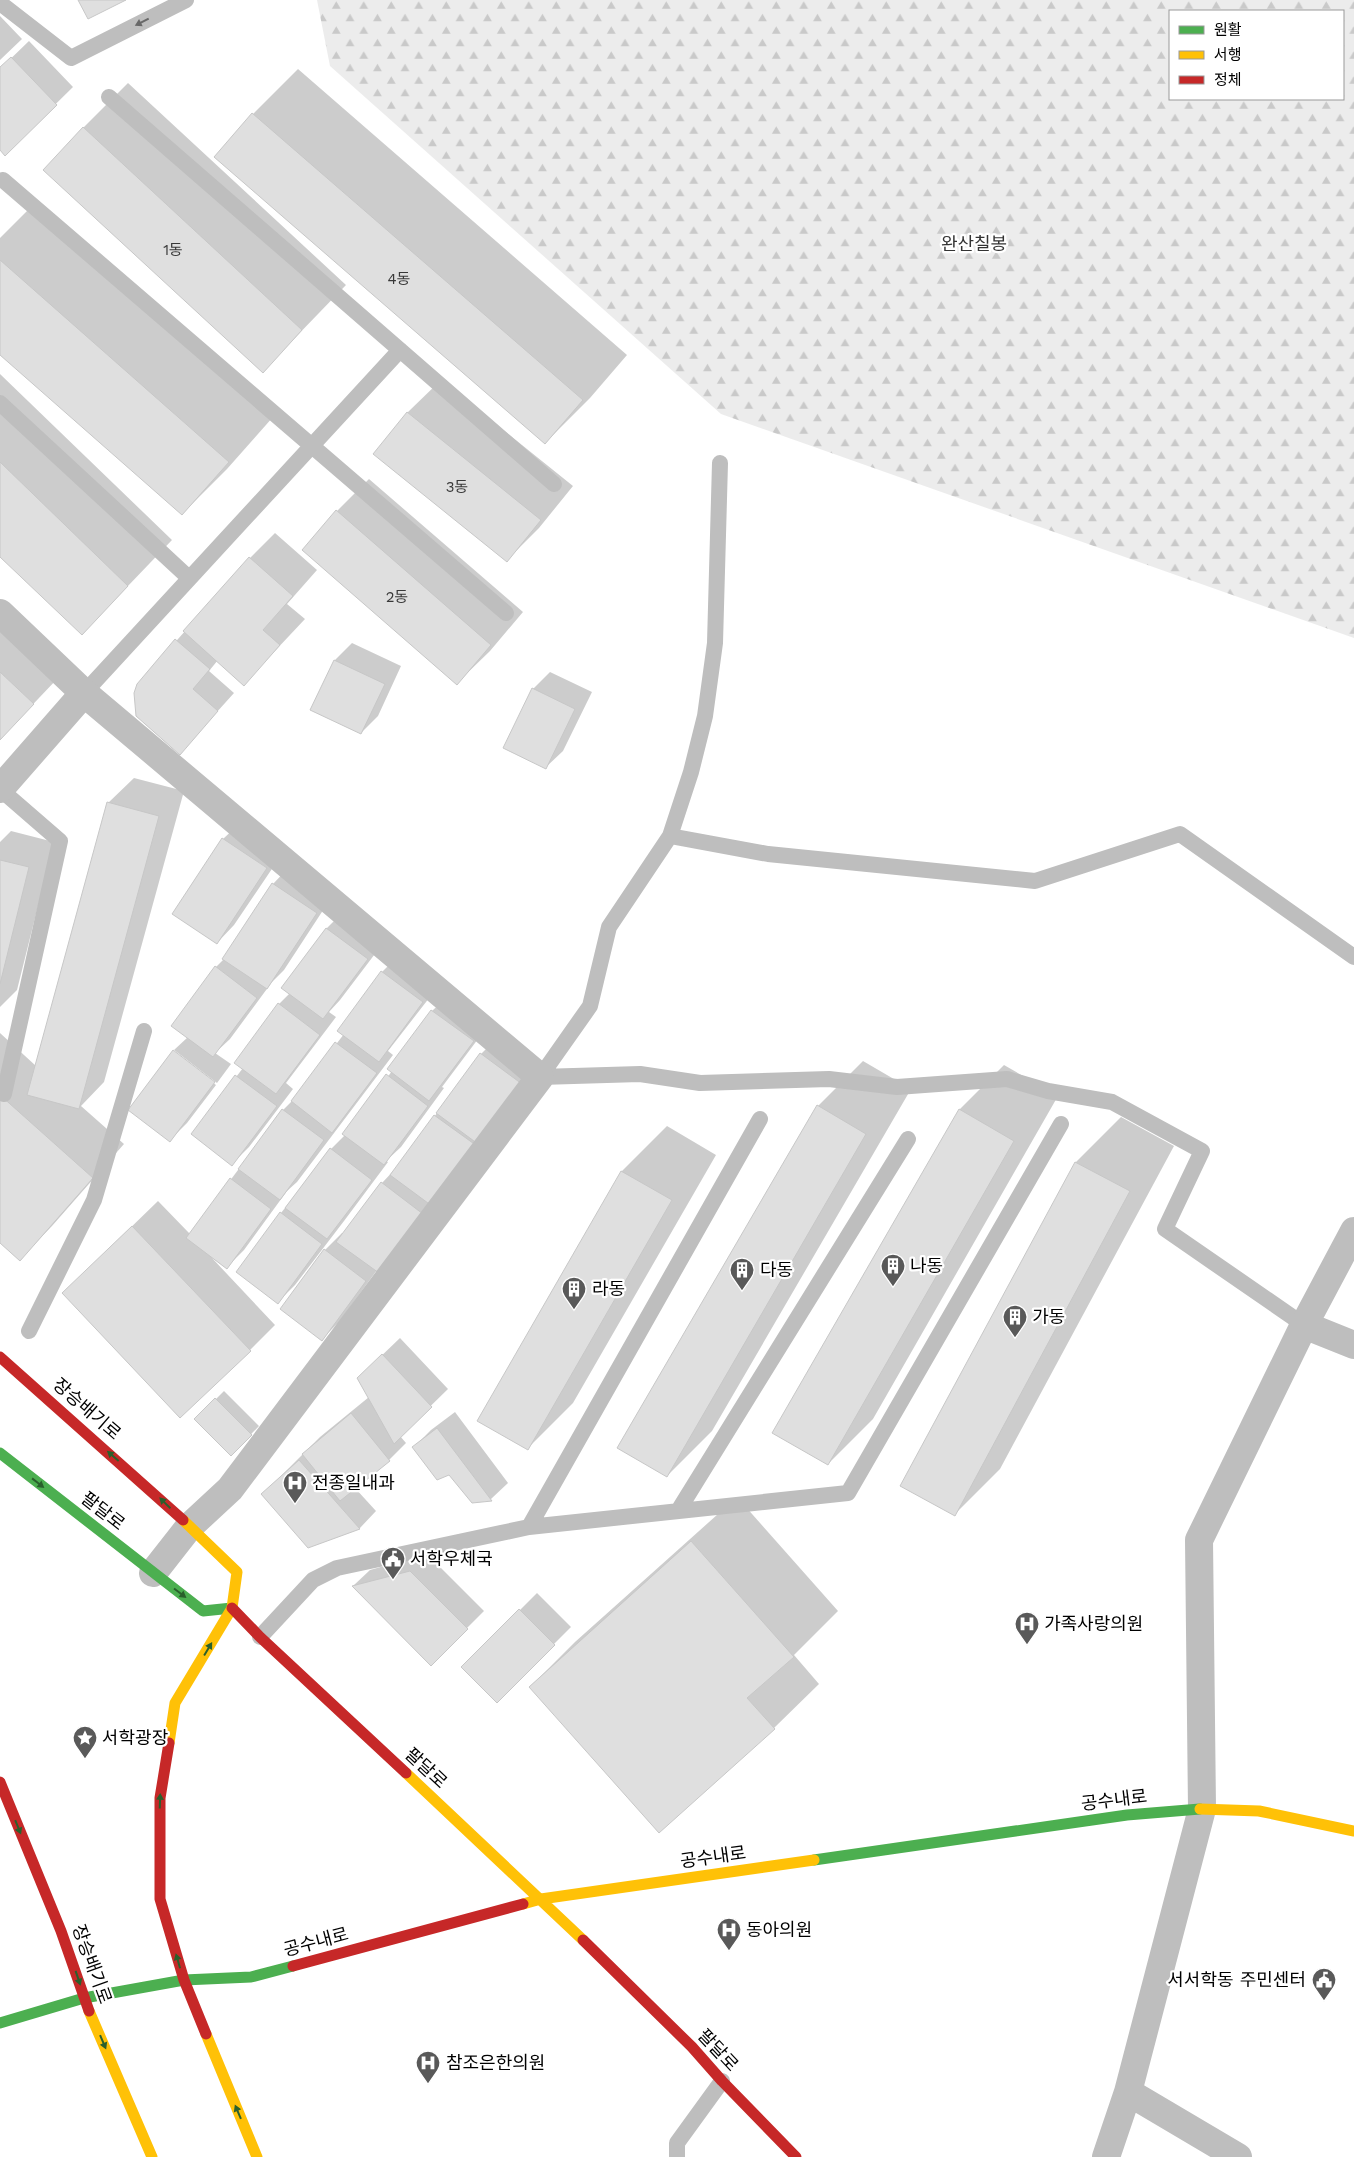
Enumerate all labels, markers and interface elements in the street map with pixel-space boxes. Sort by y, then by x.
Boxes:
legend [1169,10,1344,100]
one-way arrow [135,18,149,26]
text: 원활 [1214,21,1242,39]
text: 서행 [1214,46,1242,64]
text: 정체 [1214,71,1242,89]
park label: 완산칠봉 [941,233,1007,254]
house number: 1동 [163,241,183,259]
house number: 4동 [388,270,410,288]
house number: 3동 [446,478,468,496]
house number: 2동 [386,588,408,606]
building icon: 나동 [880,1253,906,1287]
place label: 나동 [910,1255,943,1276]
building icon: 다동 [729,1257,755,1291]
place label: 다동 [760,1259,793,1280]
building icon: 라동 [561,1276,587,1310]
place label: 라동 [592,1278,625,1299]
building icon: 가동 [1002,1304,1028,1338]
place label: 가동 [1032,1306,1065,1327]
street label: 장승배기로 [49,1374,125,1444]
one-way arrow [107,1451,120,1462]
hospital icon: 전종일내과 [282,1470,308,1504]
place label: 전종일내과 [312,1472,395,1493]
one-way arrow [31,1477,44,1488]
street label: 팔달로 [77,1487,129,1534]
one-way arrow [159,1497,171,1509]
public building icon: 서학우체국 [380,1546,406,1580]
place label: 서학우체국 [410,1548,493,1569]
one-way arrow [173,1588,186,1599]
hospital icon: 가족사랑의원 [1014,1611,1040,1645]
place label: 가족사랑의원 [1044,1613,1143,1634]
one-way arrow [203,1642,212,1655]
place icon: 서학광장 [72,1725,98,1759]
place label: 서학광장 [102,1727,168,1748]
street label: 팔달로 [401,1743,452,1792]
street label: 공수내로 [1080,1785,1148,1814]
one-way arrow [156,1793,164,1809]
one-way arrow [15,1820,23,1834]
street label: 공수내로 [679,1841,747,1872]
hospital icon: 동아의원 [716,1917,742,1951]
place label: 동아의원 [746,1919,812,1940]
street label: 장승배기로 [68,1921,116,2006]
street label: 공수내로 [281,1923,351,1960]
one-way arrow [174,1954,182,1969]
public building icon: 서서학동 주민센터 [1311,1967,1337,2001]
place label: 서서학동 주민센터 [1167,1969,1306,1990]
one-way arrow [74,1971,82,1986]
street label: 팔달로 [694,2024,743,2075]
one-way arrow [100,2035,108,2049]
hospital icon: 참조은한의원 [415,2050,441,2084]
place label: 참조은한의원 [446,2052,545,2073]
one-way arrow [233,2105,241,2119]

